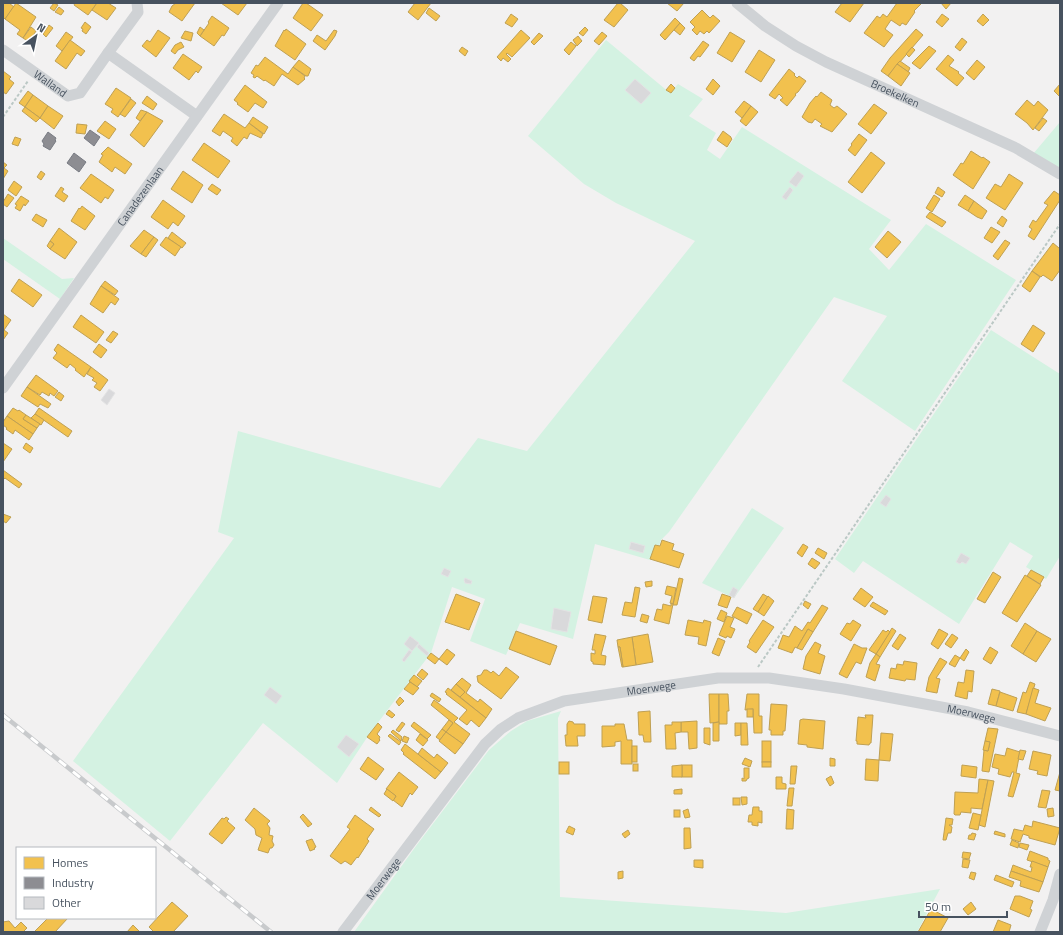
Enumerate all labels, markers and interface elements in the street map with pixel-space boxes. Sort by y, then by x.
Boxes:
north arrow [16,16,56,56]
text: N [34,19,49,36]
street label: Walland [30,66,70,101]
street label: Broekelken [868,75,922,111]
street label: Canadezenlaan [113,163,167,229]
street label: Moerwege [626,676,677,700]
street label: Moerwege [946,700,998,727]
legend [16,847,156,919]
text: Homes [52,853,88,872]
street label: Moerwege [362,854,405,903]
text: Industry [52,873,94,892]
text: Other [52,893,81,912]
scale bar [919,893,1007,919]
text: 50 m [925,897,951,916]

